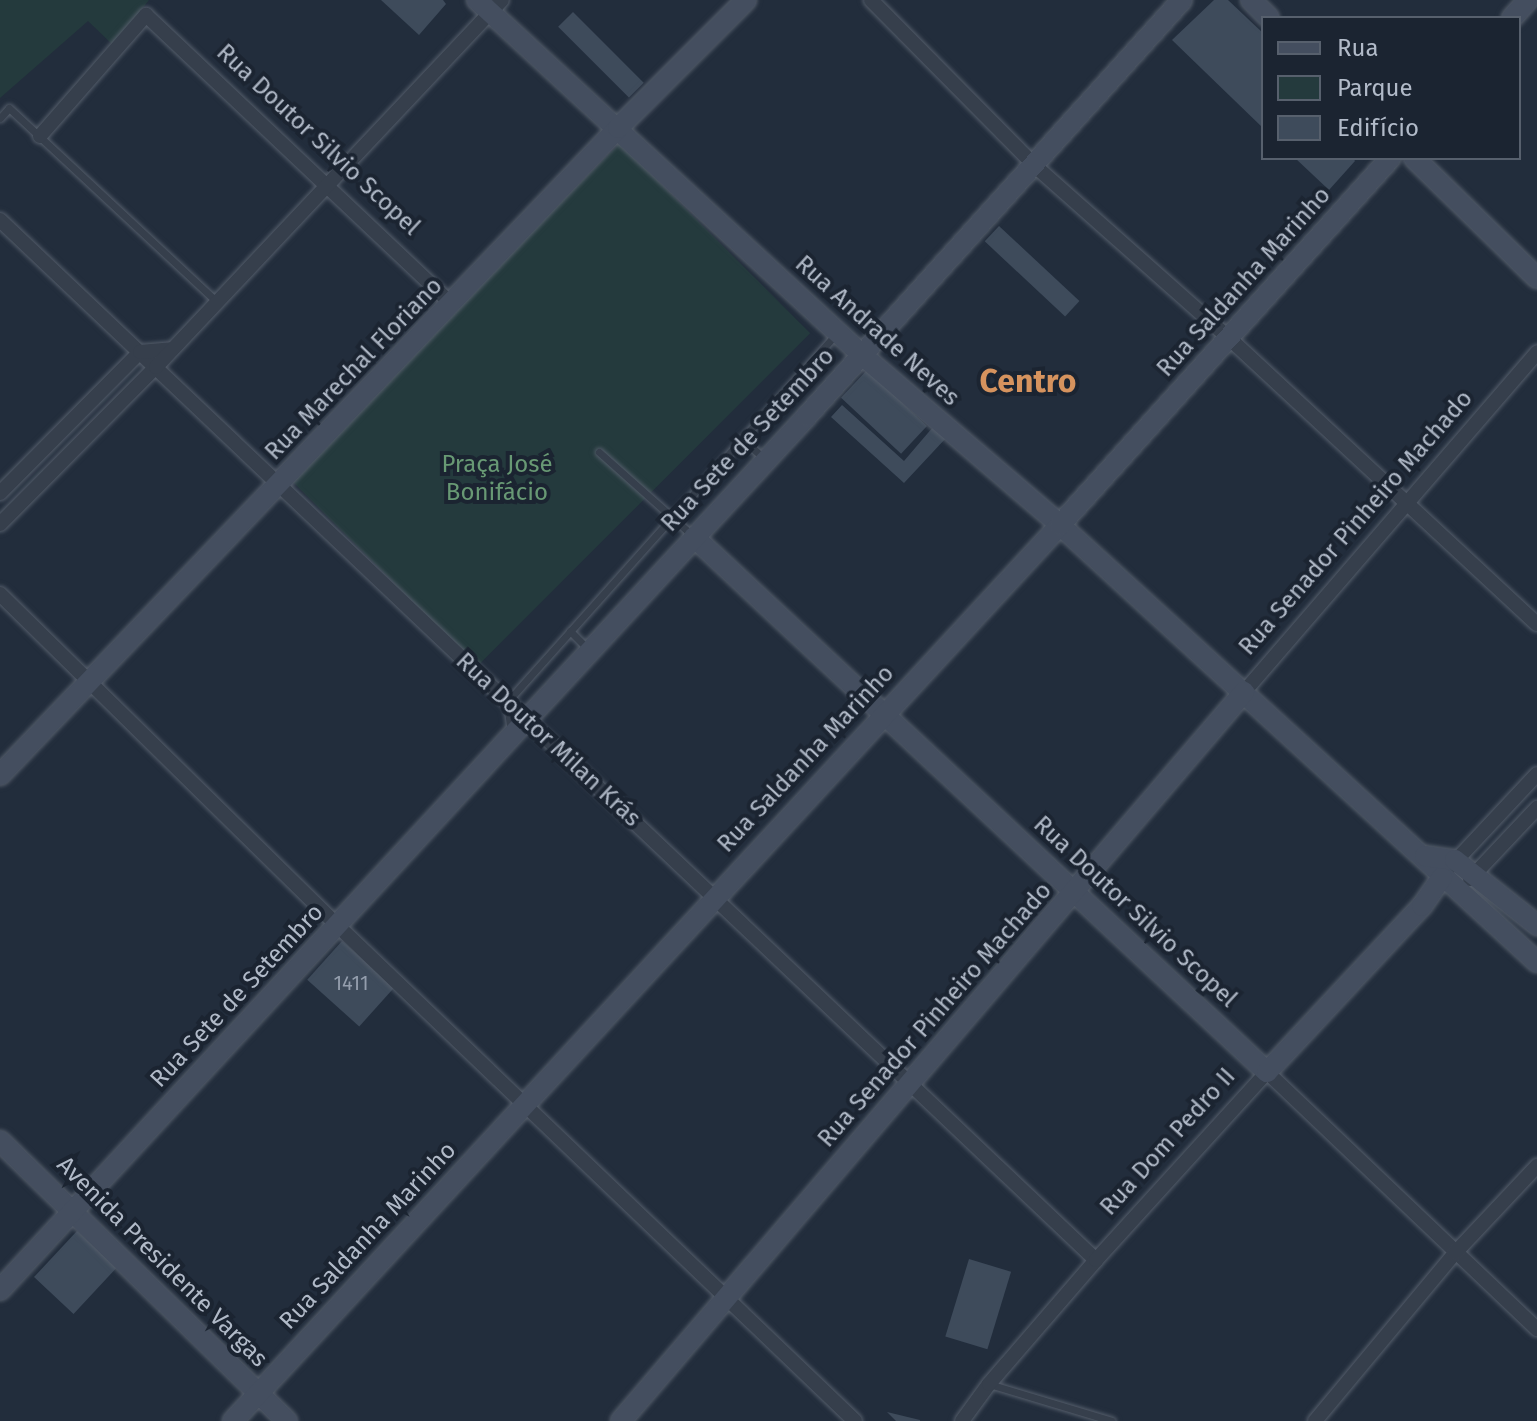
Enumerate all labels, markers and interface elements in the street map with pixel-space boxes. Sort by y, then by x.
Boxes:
legend [1261,16,1521,160]
text: Rua [1337,34,1379,62]
street label: Rua Doutor Silvio Scopel [210,38,426,242]
text: Parque [1337,74,1413,102]
text: Edifício [1337,114,1419,142]
street label: Rua Saldanha Marinho [1151,181,1337,383]
street label: Rua Andrade Neves [789,250,965,412]
street label: Rua Marechal Floriano [259,272,449,466]
street label: Rua Sete de Setembro [655,342,841,538]
district label: Centro [980,362,1076,400]
street label: Rua Senador Pinheiro Machado [1233,385,1479,661]
park label: Praça José Bonifácio [441,451,553,507]
street label: Rua Doutor Milan Krás [450,647,646,833]
street label: Rua Saldanha Marinho [712,659,900,859]
street label: Rua Doutor Silvio Scopel [1027,810,1243,1014]
street label: Rua Senador Pinheiro Machado [812,877,1058,1153]
street label: Rua Sete de Setembro [144,898,330,1094]
house number: 1411 [333,971,369,995]
street label: Rua Dom Pedro II [1094,1062,1242,1222]
street label: Rua Saldanha Marinho [274,1136,462,1336]
street label: Avenida Presidente Vargas [51,1151,273,1373]

